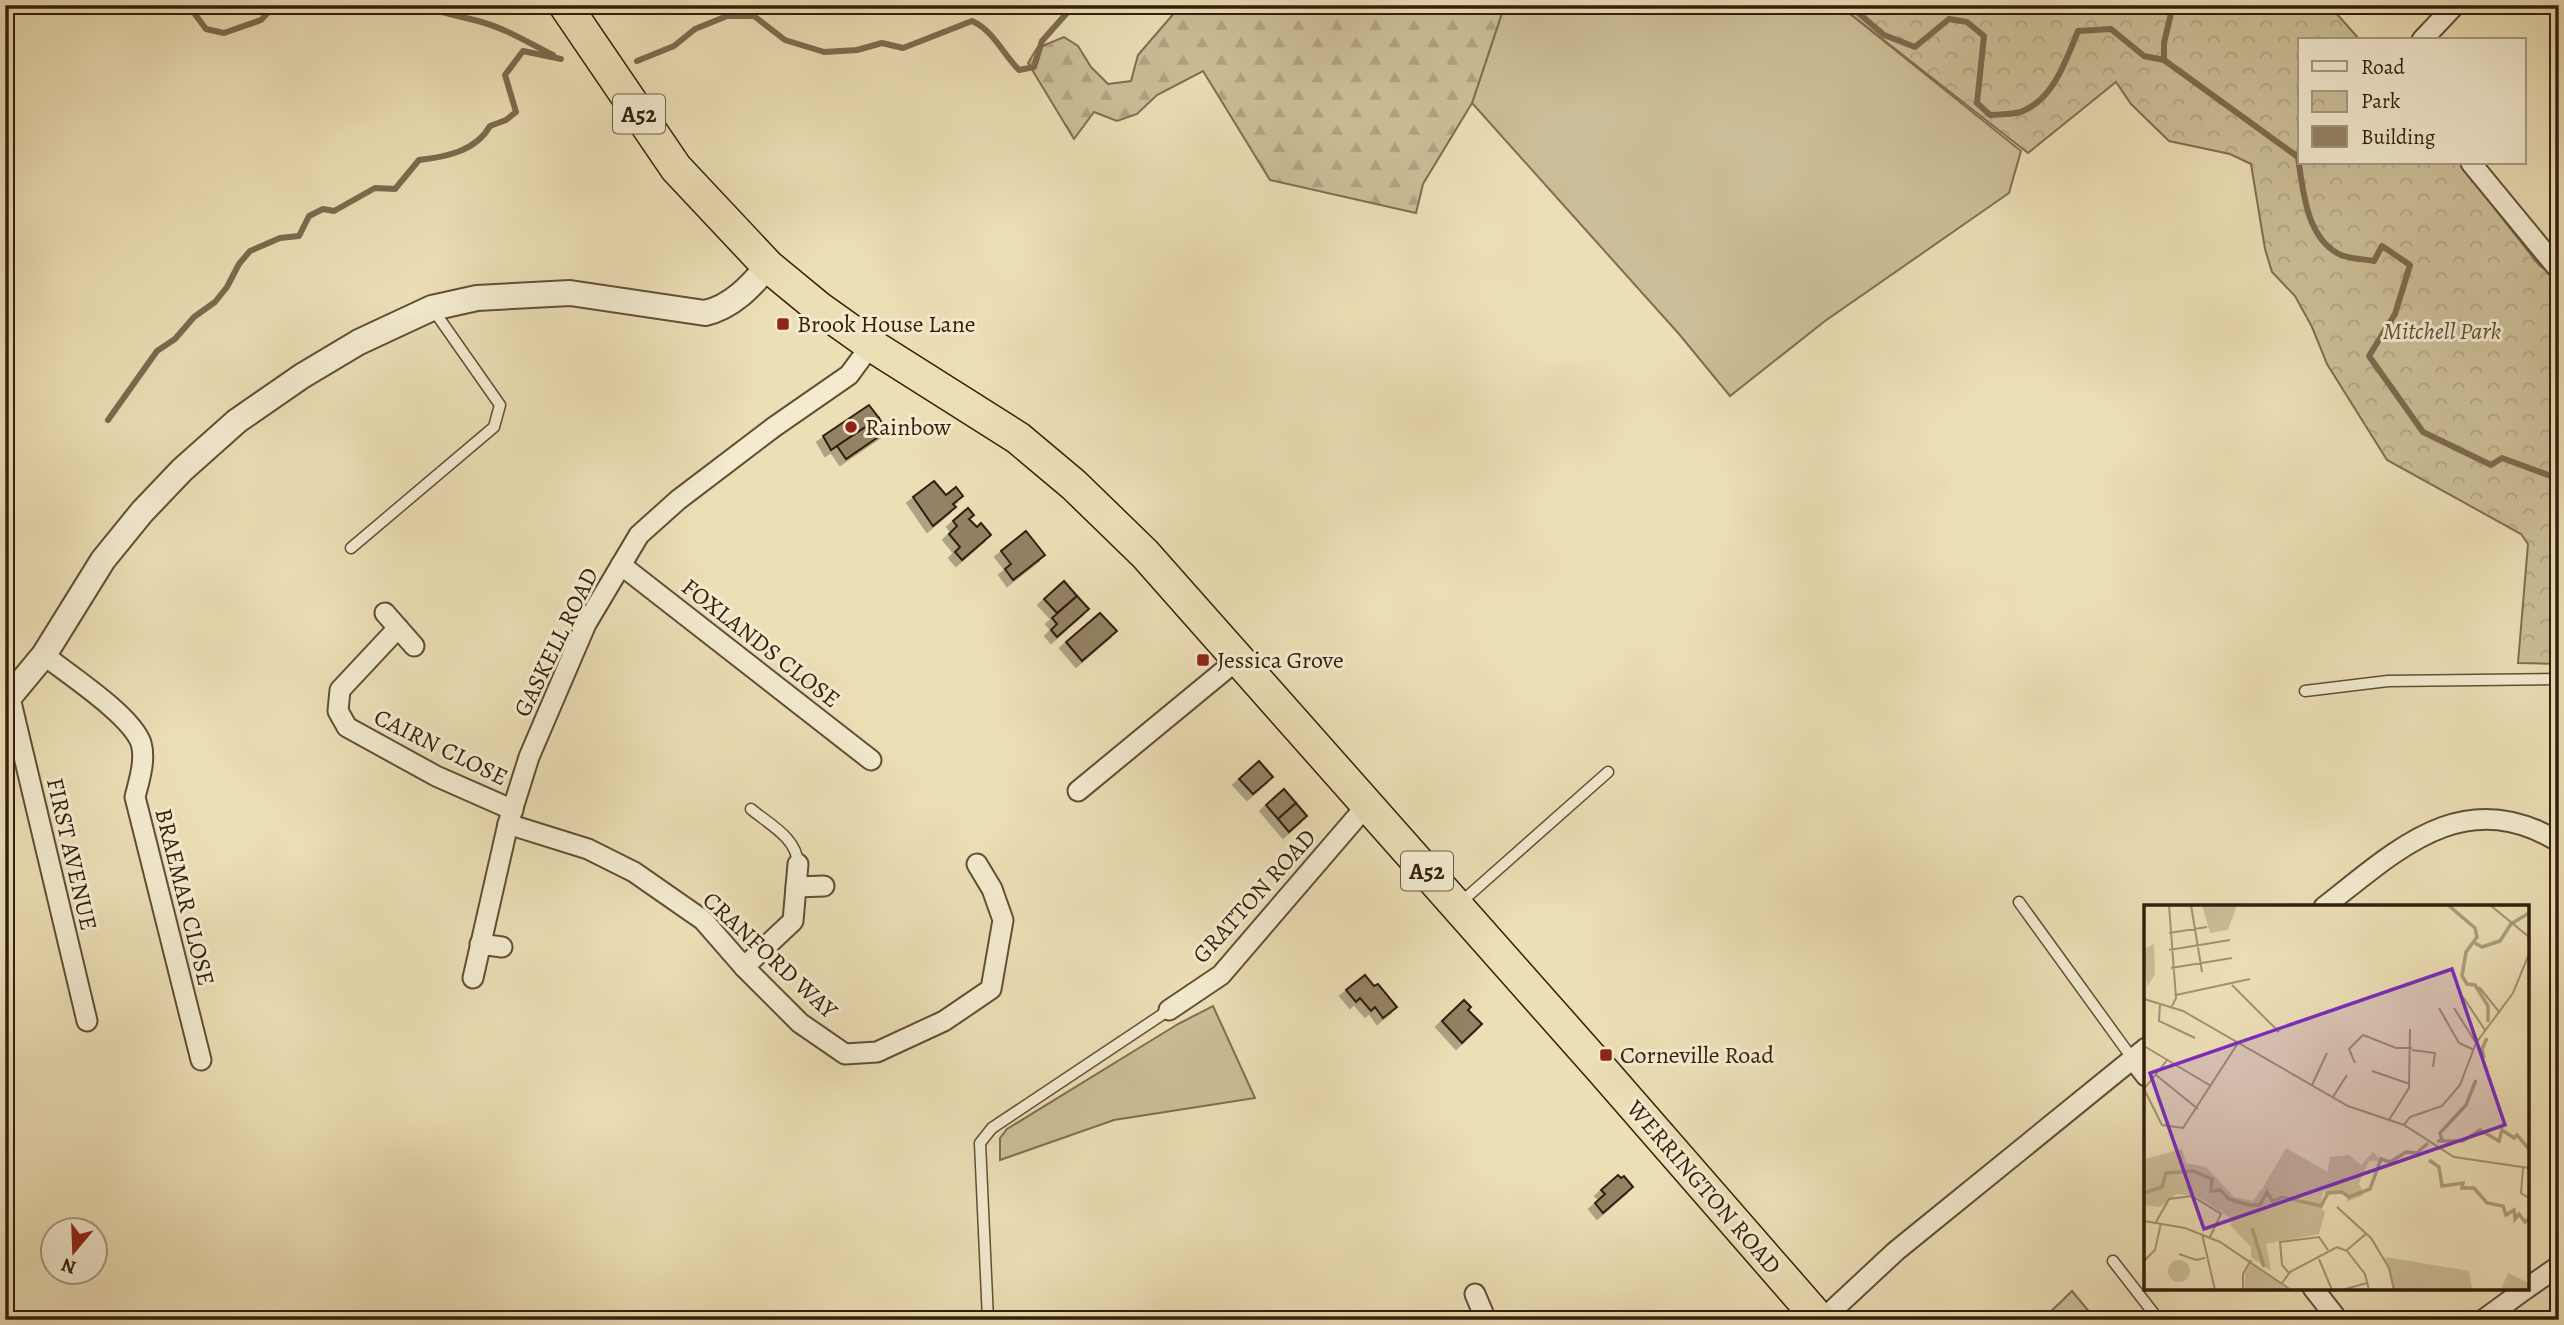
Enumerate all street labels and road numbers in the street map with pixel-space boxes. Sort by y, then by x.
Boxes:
road number: A52 [613,94,665,134]
street label: GASKELL ROAD [506,562,606,722]
street label: FOXLANDS CLOSE [675,571,847,715]
street label: CAIRN CLOSE [369,701,513,793]
street label: FIRST AVENUE [39,774,105,934]
street label: BRAEMAR CLOSE [148,805,222,989]
street label: GRATTON ROAD [1185,822,1323,970]
road number: A52 [1401,852,1453,890]
street label: CRANFORD WAY [696,884,845,1027]
street label: WERRINGTON ROAD [1619,1092,1789,1281]

